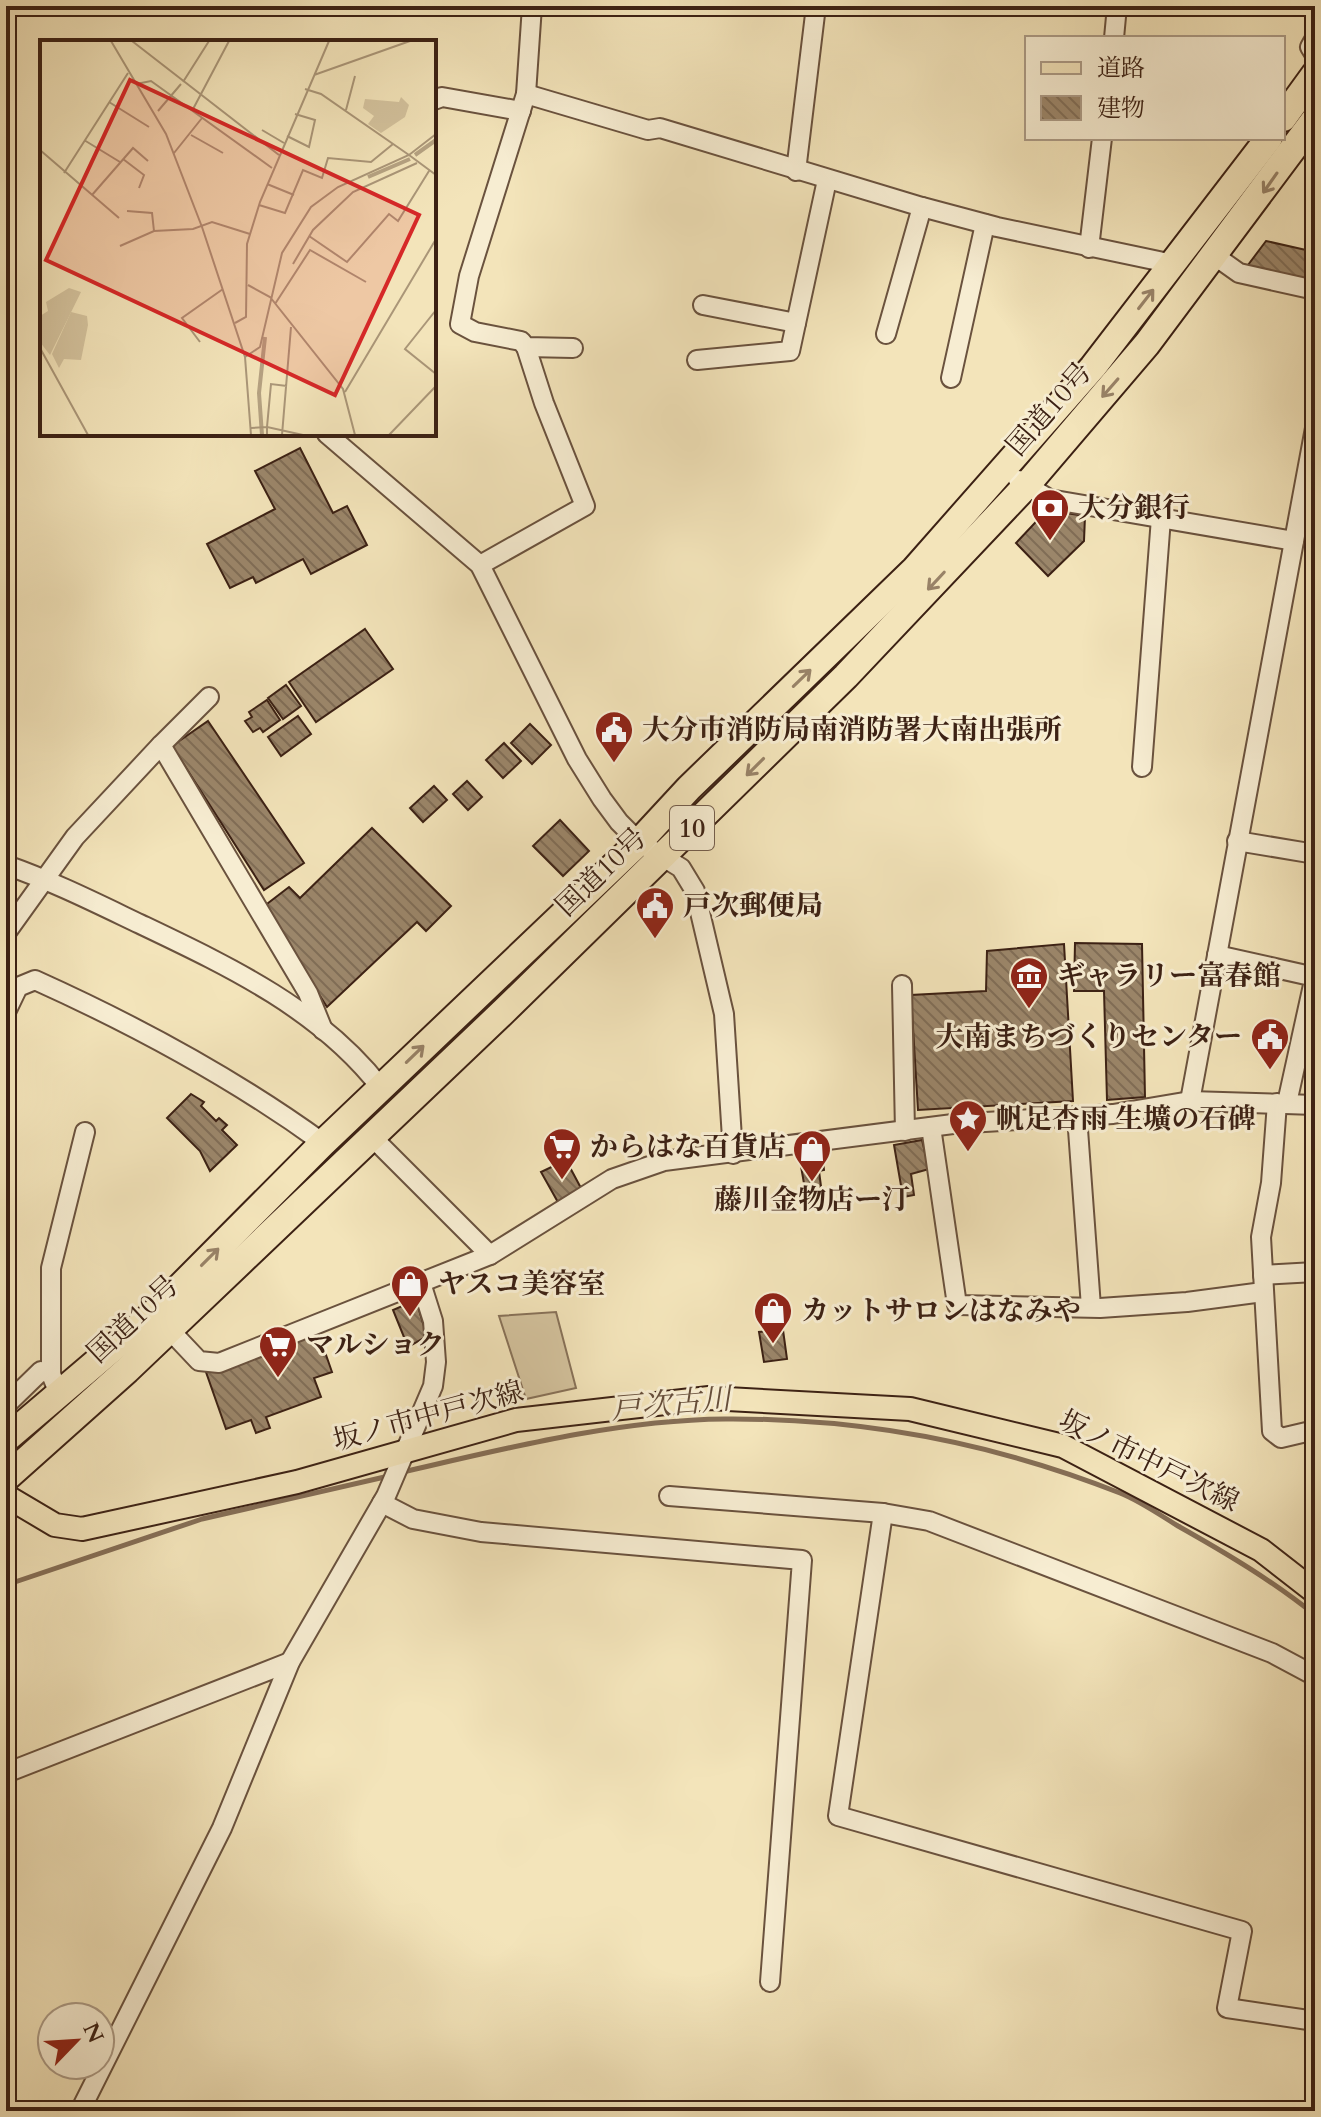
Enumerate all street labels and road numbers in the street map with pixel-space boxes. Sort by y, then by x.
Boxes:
street label: 国道10号 [998,354,1100,464]
road number: 10 [670,806,714,850]
street label: 国道10号 [547,819,655,925]
street label: 国道10号 [79,1267,187,1371]
street label: 坂ノ市中戸次線 [328,1372,528,1460]
street label: 坂ノ市中戸次線 [1053,1401,1245,1521]

